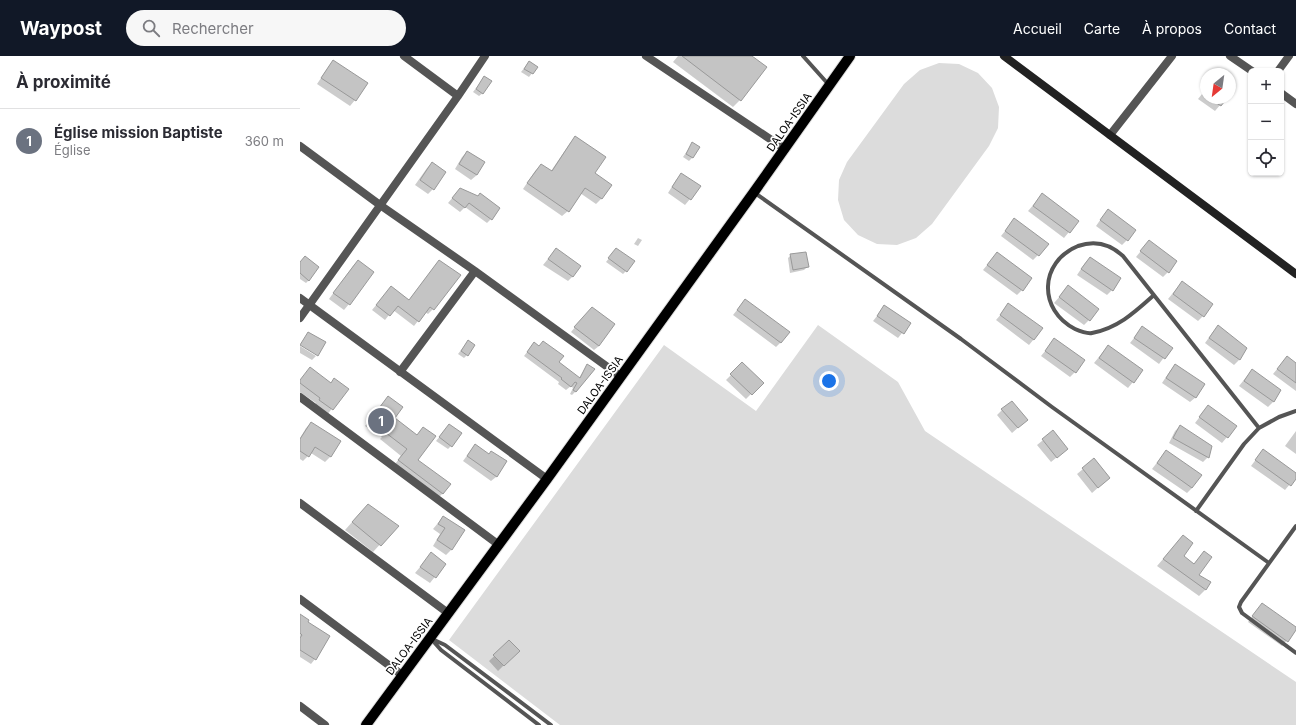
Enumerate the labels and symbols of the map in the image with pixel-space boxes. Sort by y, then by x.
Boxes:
north arrow [1200,68,1236,104]
street label: DALOA-ISSIA [763,89,815,154]
street label: DALOA-ISSIA [574,353,626,417]
your location [819,371,839,391]
pin: 1 [368,406,394,436]
street label: DALOA-ISSIA [383,614,436,678]

